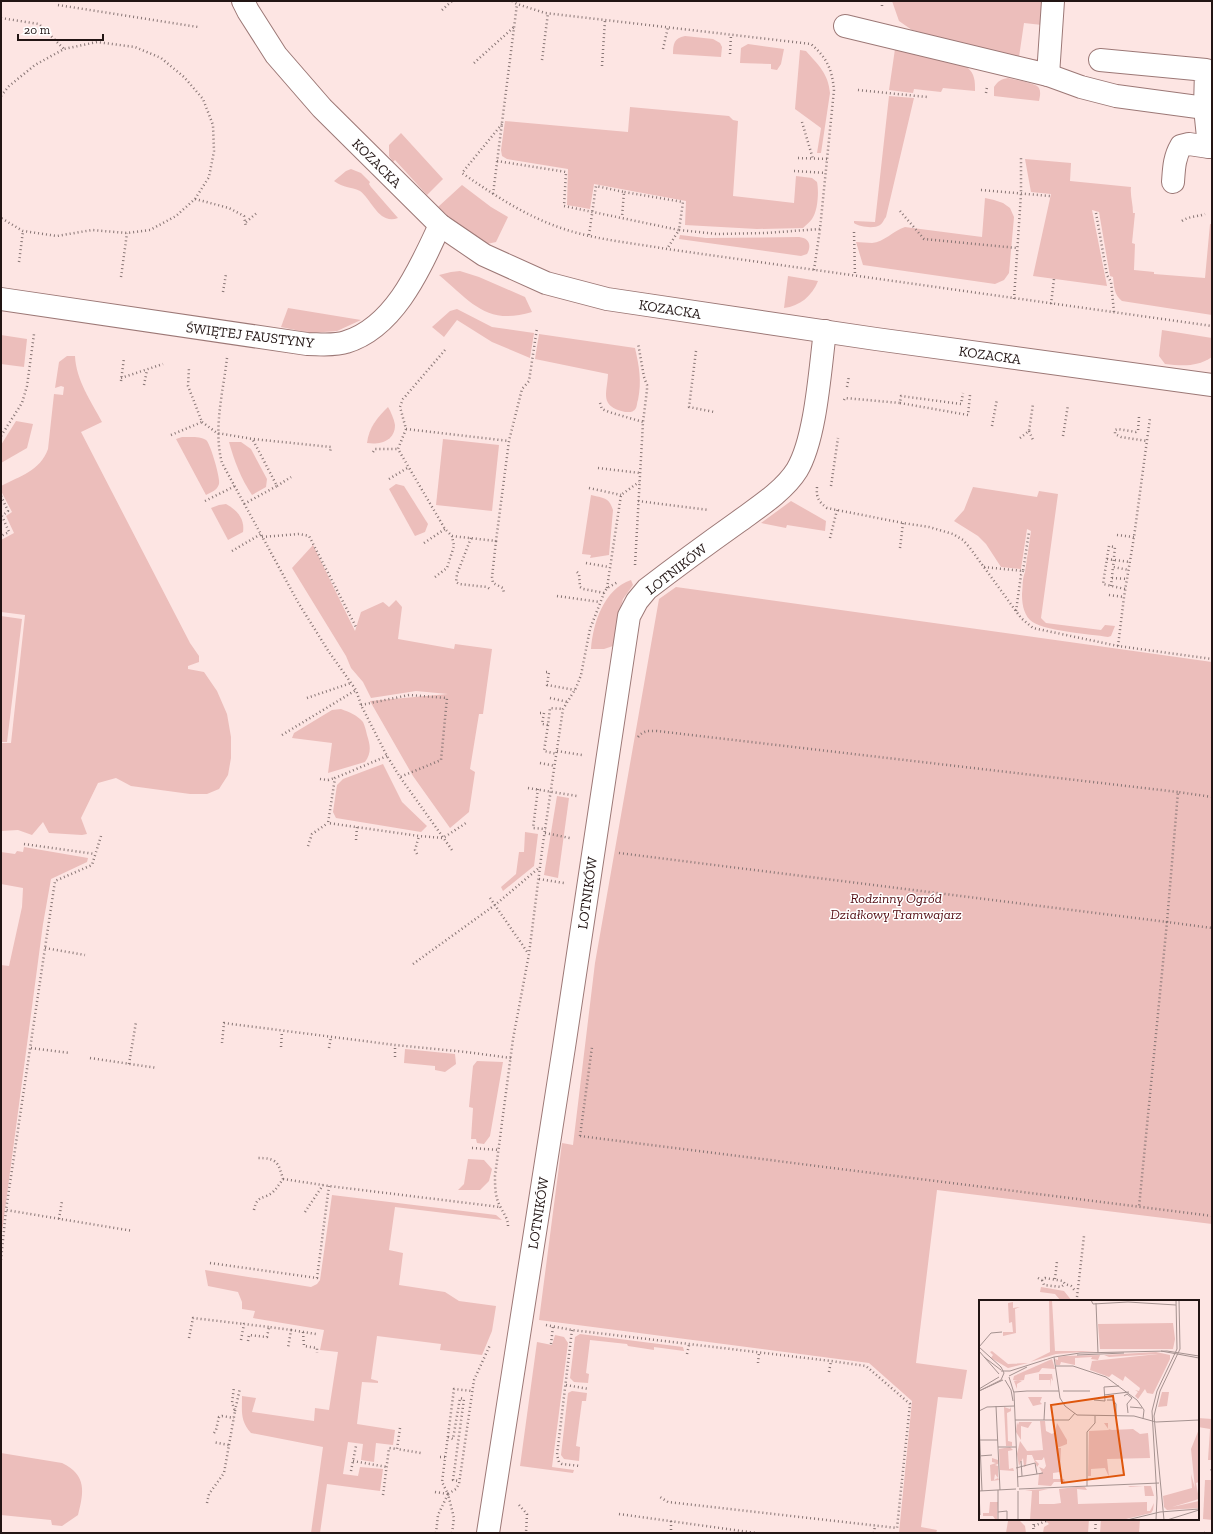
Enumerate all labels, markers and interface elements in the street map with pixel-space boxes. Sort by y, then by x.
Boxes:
scale bar [18,16,103,42]
text: 20 m [24,23,51,37]
street label: KOZACKA [349,135,405,192]
street label: KOZACKA [638,296,703,323]
street label: ŚWIĘTEJ FAUSTYNY [185,319,315,352]
street label: KOZACKA [958,343,1023,368]
street label: LOTNIKÓW [642,540,710,599]
street label: LOTNIKÓW [574,856,601,930]
park label: Rodzinny Ogród Działkowy Tramwajarz [830,890,962,923]
street label: LOTNIKÓW [524,1176,553,1250]
inset map [979,1300,1199,1520]

